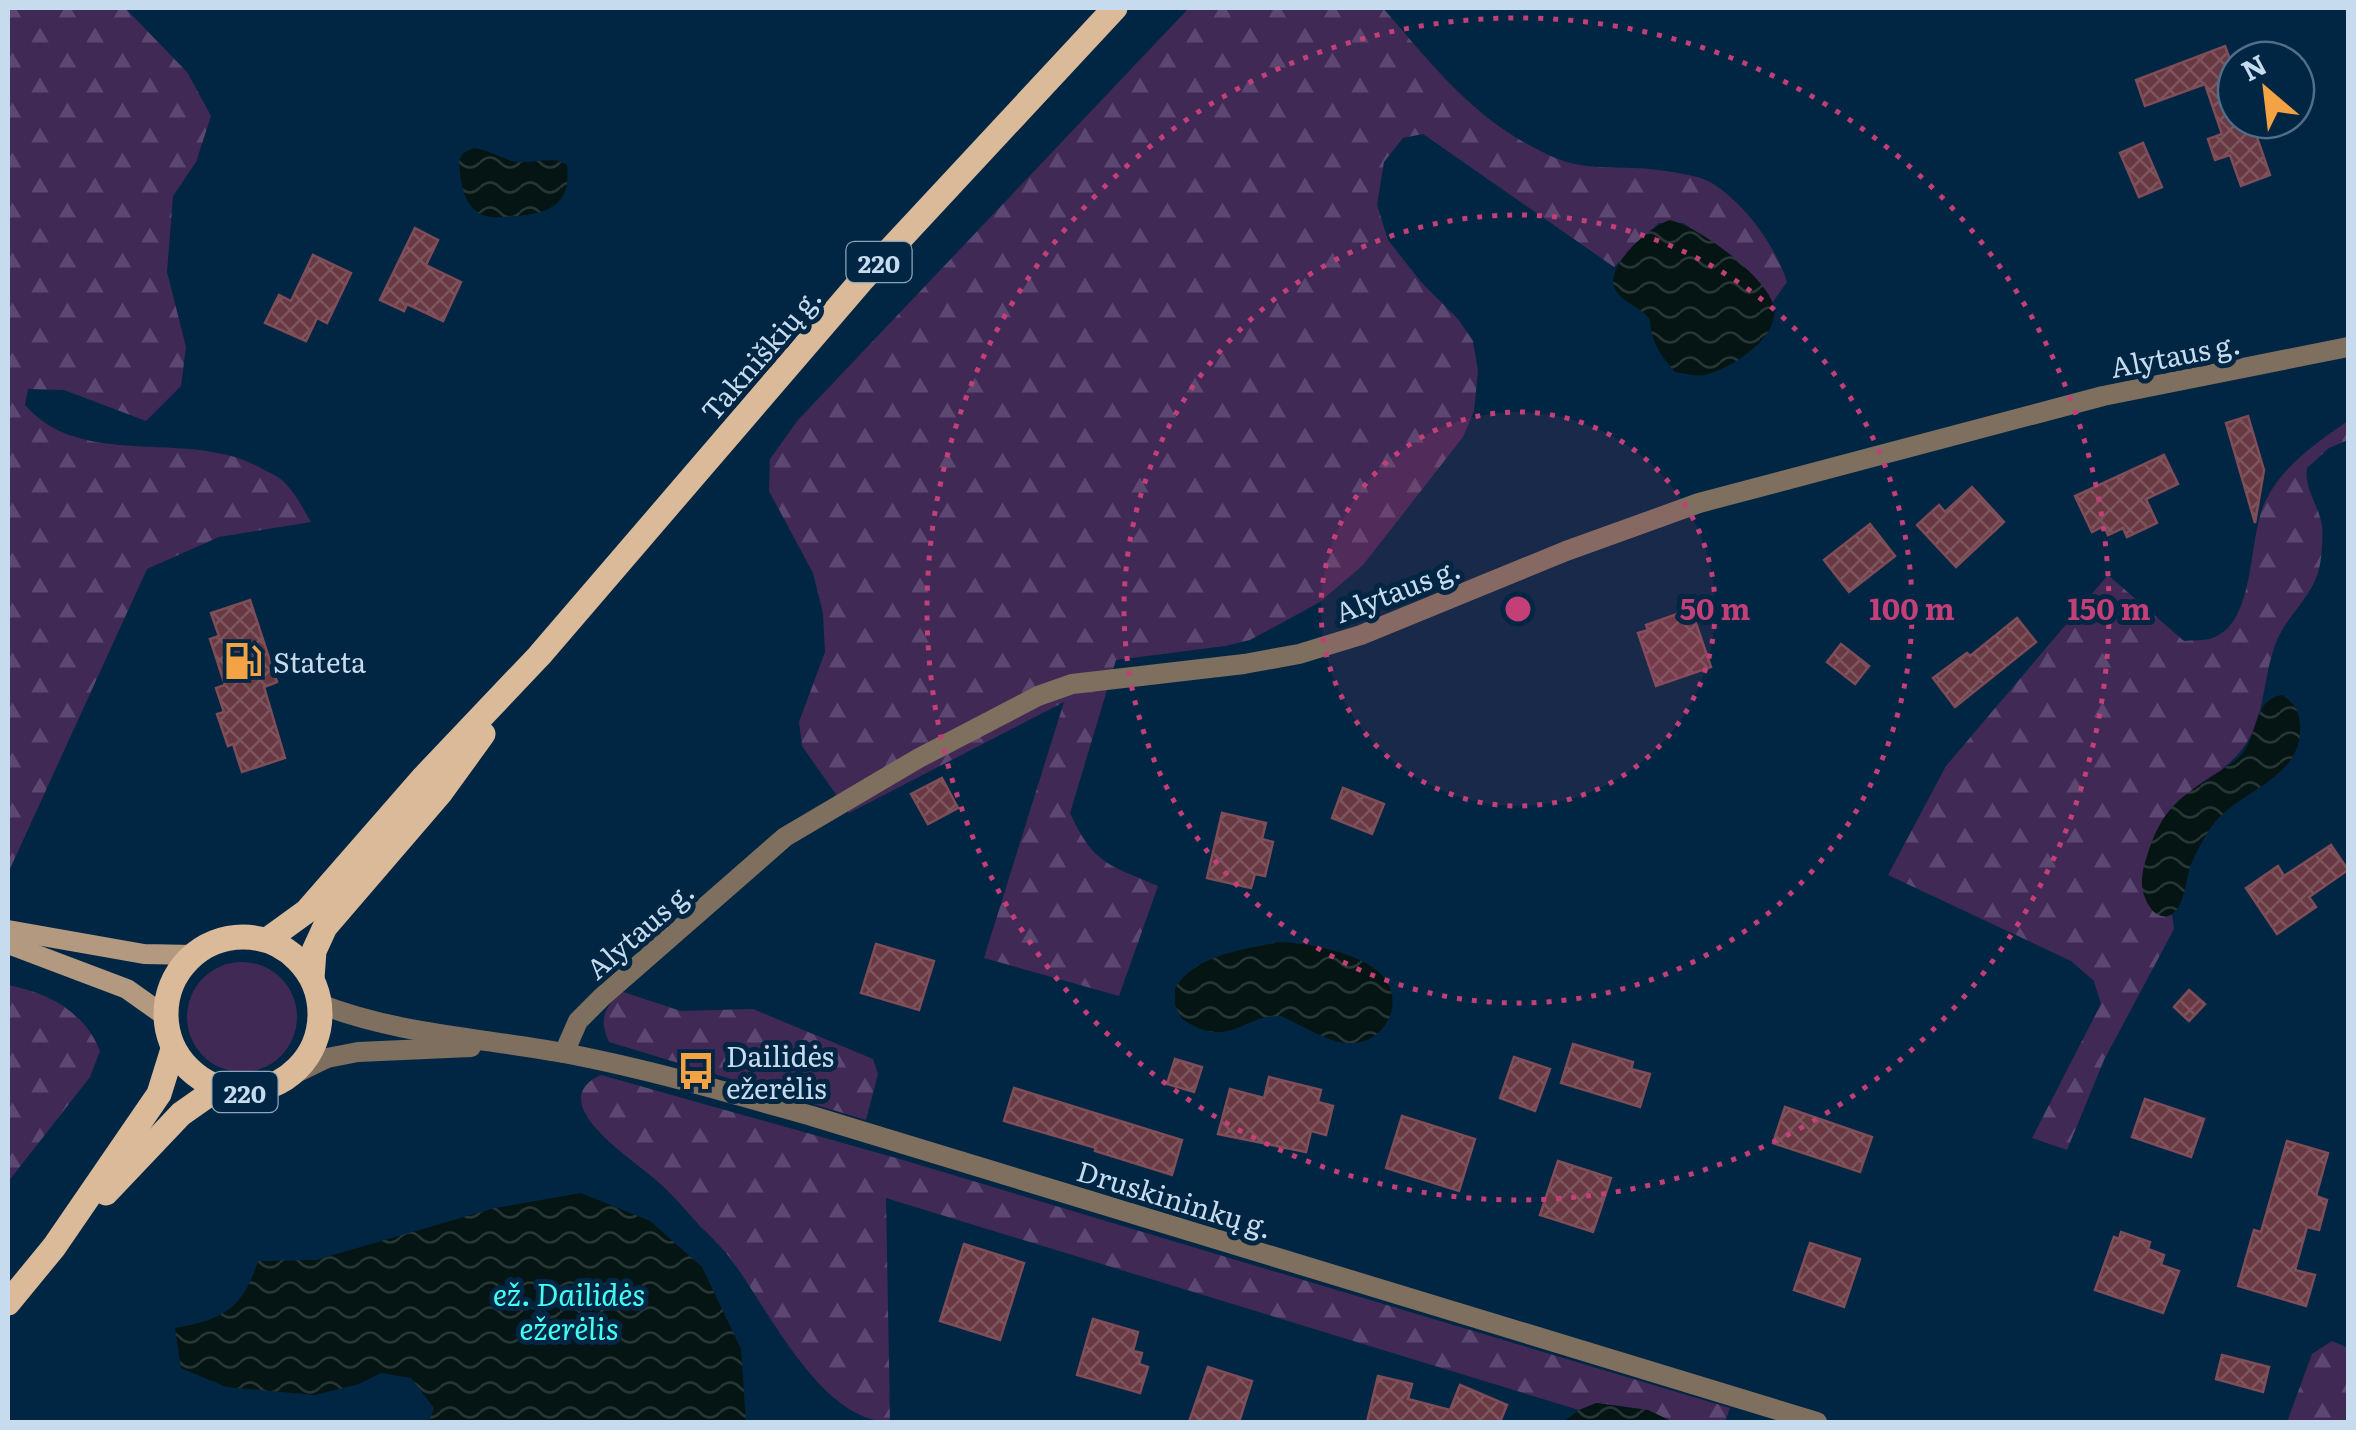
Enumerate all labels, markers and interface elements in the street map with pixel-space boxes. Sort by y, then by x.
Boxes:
north arrow [2216,40,2316,140]
text: N [2233,42,2274,90]
road number: 220 [846,242,912,282]
street label: Takniškių g. [690,277,830,429]
street label: Alytaus g. [2106,321,2244,387]
street label: Alytaus g. [1328,546,1466,632]
text: 50 m [1680,585,1750,629]
text: 100 m [1869,585,1955,629]
text: 150 m [2067,585,2151,629]
centre of rings [1500,591,1536,627]
fuel station icon: Stateta [222,640,264,682]
place label: Stateta [273,640,366,682]
street label: Alytaus g. [576,870,702,988]
place label: Dailidės ežerėlis [726,1034,834,1108]
bus stop icon: Dailidės ežerėlis [675,1050,717,1092]
road number: 220 [212,1072,278,1112]
street label: Druskininkų g. [1072,1148,1278,1248]
water label: ež. Dailidės ežerėlis [493,1271,645,1349]

